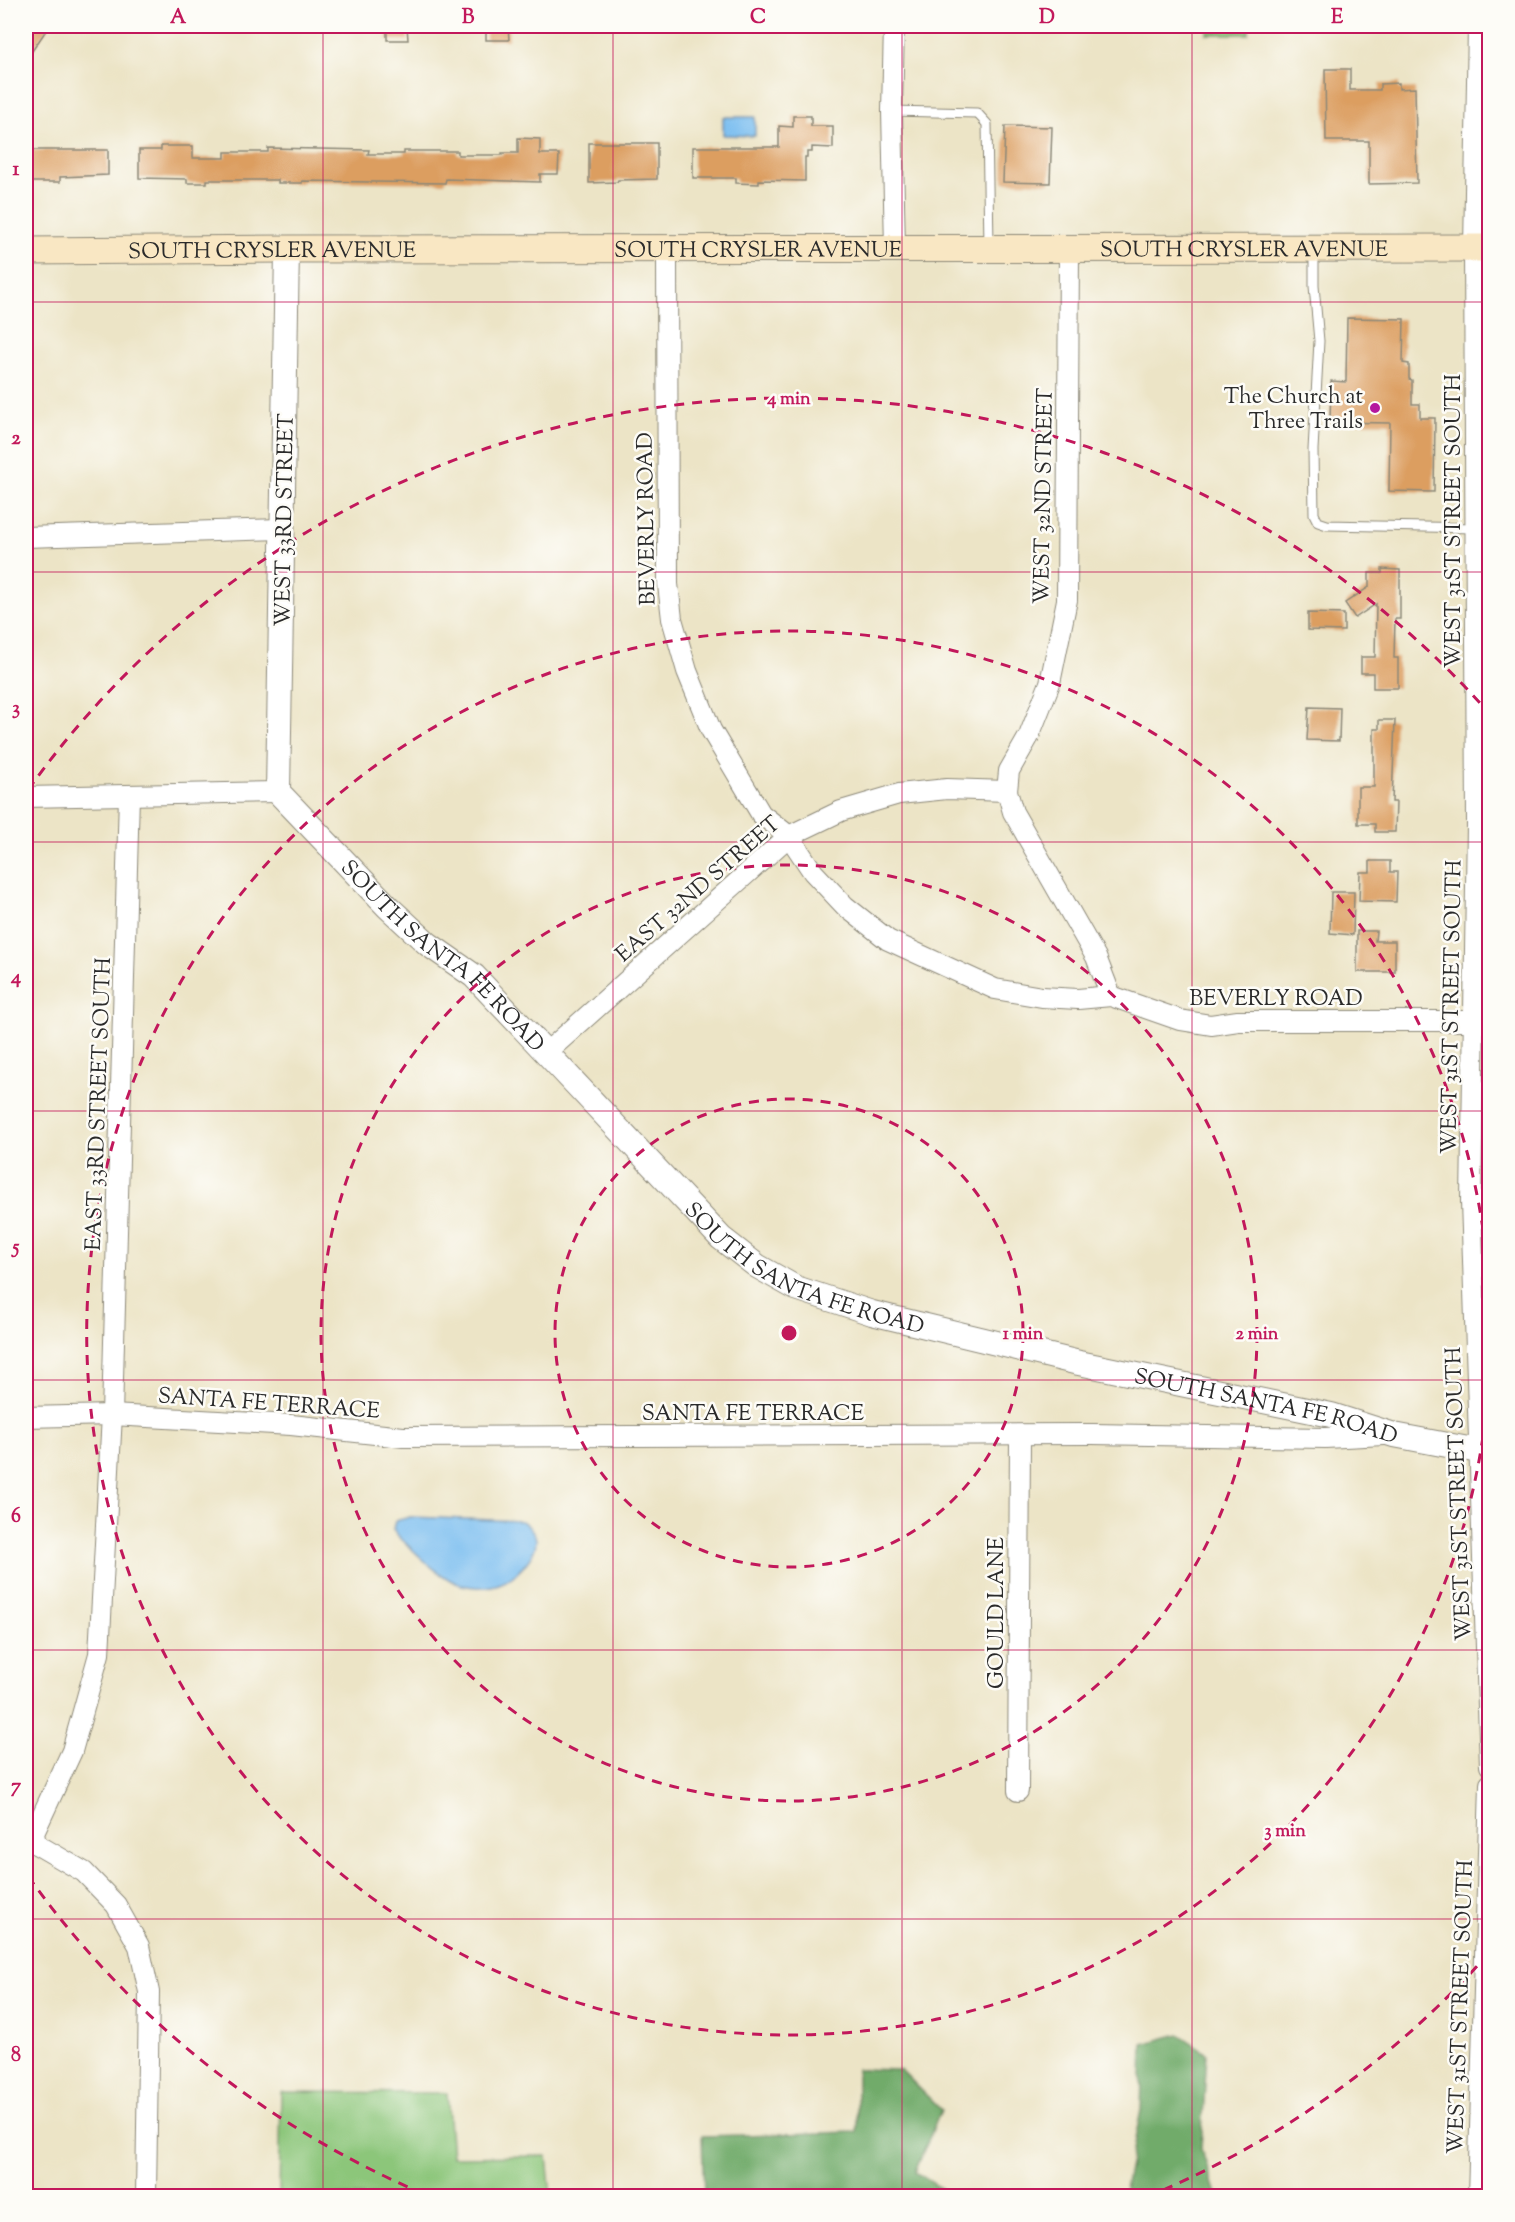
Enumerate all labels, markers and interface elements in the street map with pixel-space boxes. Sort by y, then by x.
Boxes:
text: A [170,4,187,33]
text: B [462,4,475,33]
text: C [750,4,766,33]
text: D [1039,4,1055,33]
text: E [1331,4,1344,33]
text: 1 [13,156,20,185]
street label: SOUTH CRYSLER AVENUE [614,235,902,268]
street label: SOUTH CRYSLER AVENUE [1100,235,1388,267]
street label: SOUTH CRYSLER AVENUE [128,236,416,269]
street label: WEST 31ST STREET SOUTH [1439,374,1471,668]
place label: The Church at Three Trails [1224,382,1363,439]
text: 4 min [766,387,811,413]
street label: WEST 32ND STREET [1027,387,1063,604]
marker: The Church at Three Trails [1368,401,1382,415]
street label: WEST 33RD STREET [268,413,304,627]
text: 2 [11,425,21,454]
street label: BEVERLY ROAD [630,432,666,606]
text: 3 [12,695,20,724]
street label: EAST 32ND STREET [609,809,789,971]
street label: SOUTH SANTA FE ROAD [332,854,551,1060]
street label: WEST 31ST STREET SOUTH [1434,860,1472,1155]
street label: EAST 33RD STREET SOUTH [79,957,121,1251]
text: 4 [10,964,21,993]
street label: BEVERLY ROAD [1189,984,1363,1016]
street label: SOUTH SANTA FE ROAD [676,1196,927,1344]
text: 5 [11,1234,20,1263]
text: 1 min [1003,1322,1044,1348]
text: 2 min [1236,1322,1279,1348]
centre of rings [779,1323,799,1343]
street label: WEST 31ST STREET SOUTH [1439,1346,1481,1642]
street label: SOUTH SANTA FE ROAD [1131,1362,1401,1454]
street label: SANTA FE TERRACE [157,1381,381,1429]
street label: SANTA FE TERRACE [642,1399,864,1431]
text: 6 [11,1503,21,1532]
street label: GOULD LANE [982,1537,1014,1689]
text: 7 [11,1773,22,1802]
text: 3 min [1264,1819,1306,1845]
street label: WEST 31ST STREET SOUTH [1441,1859,1483,2155]
text: 8 [11,2042,21,2071]

